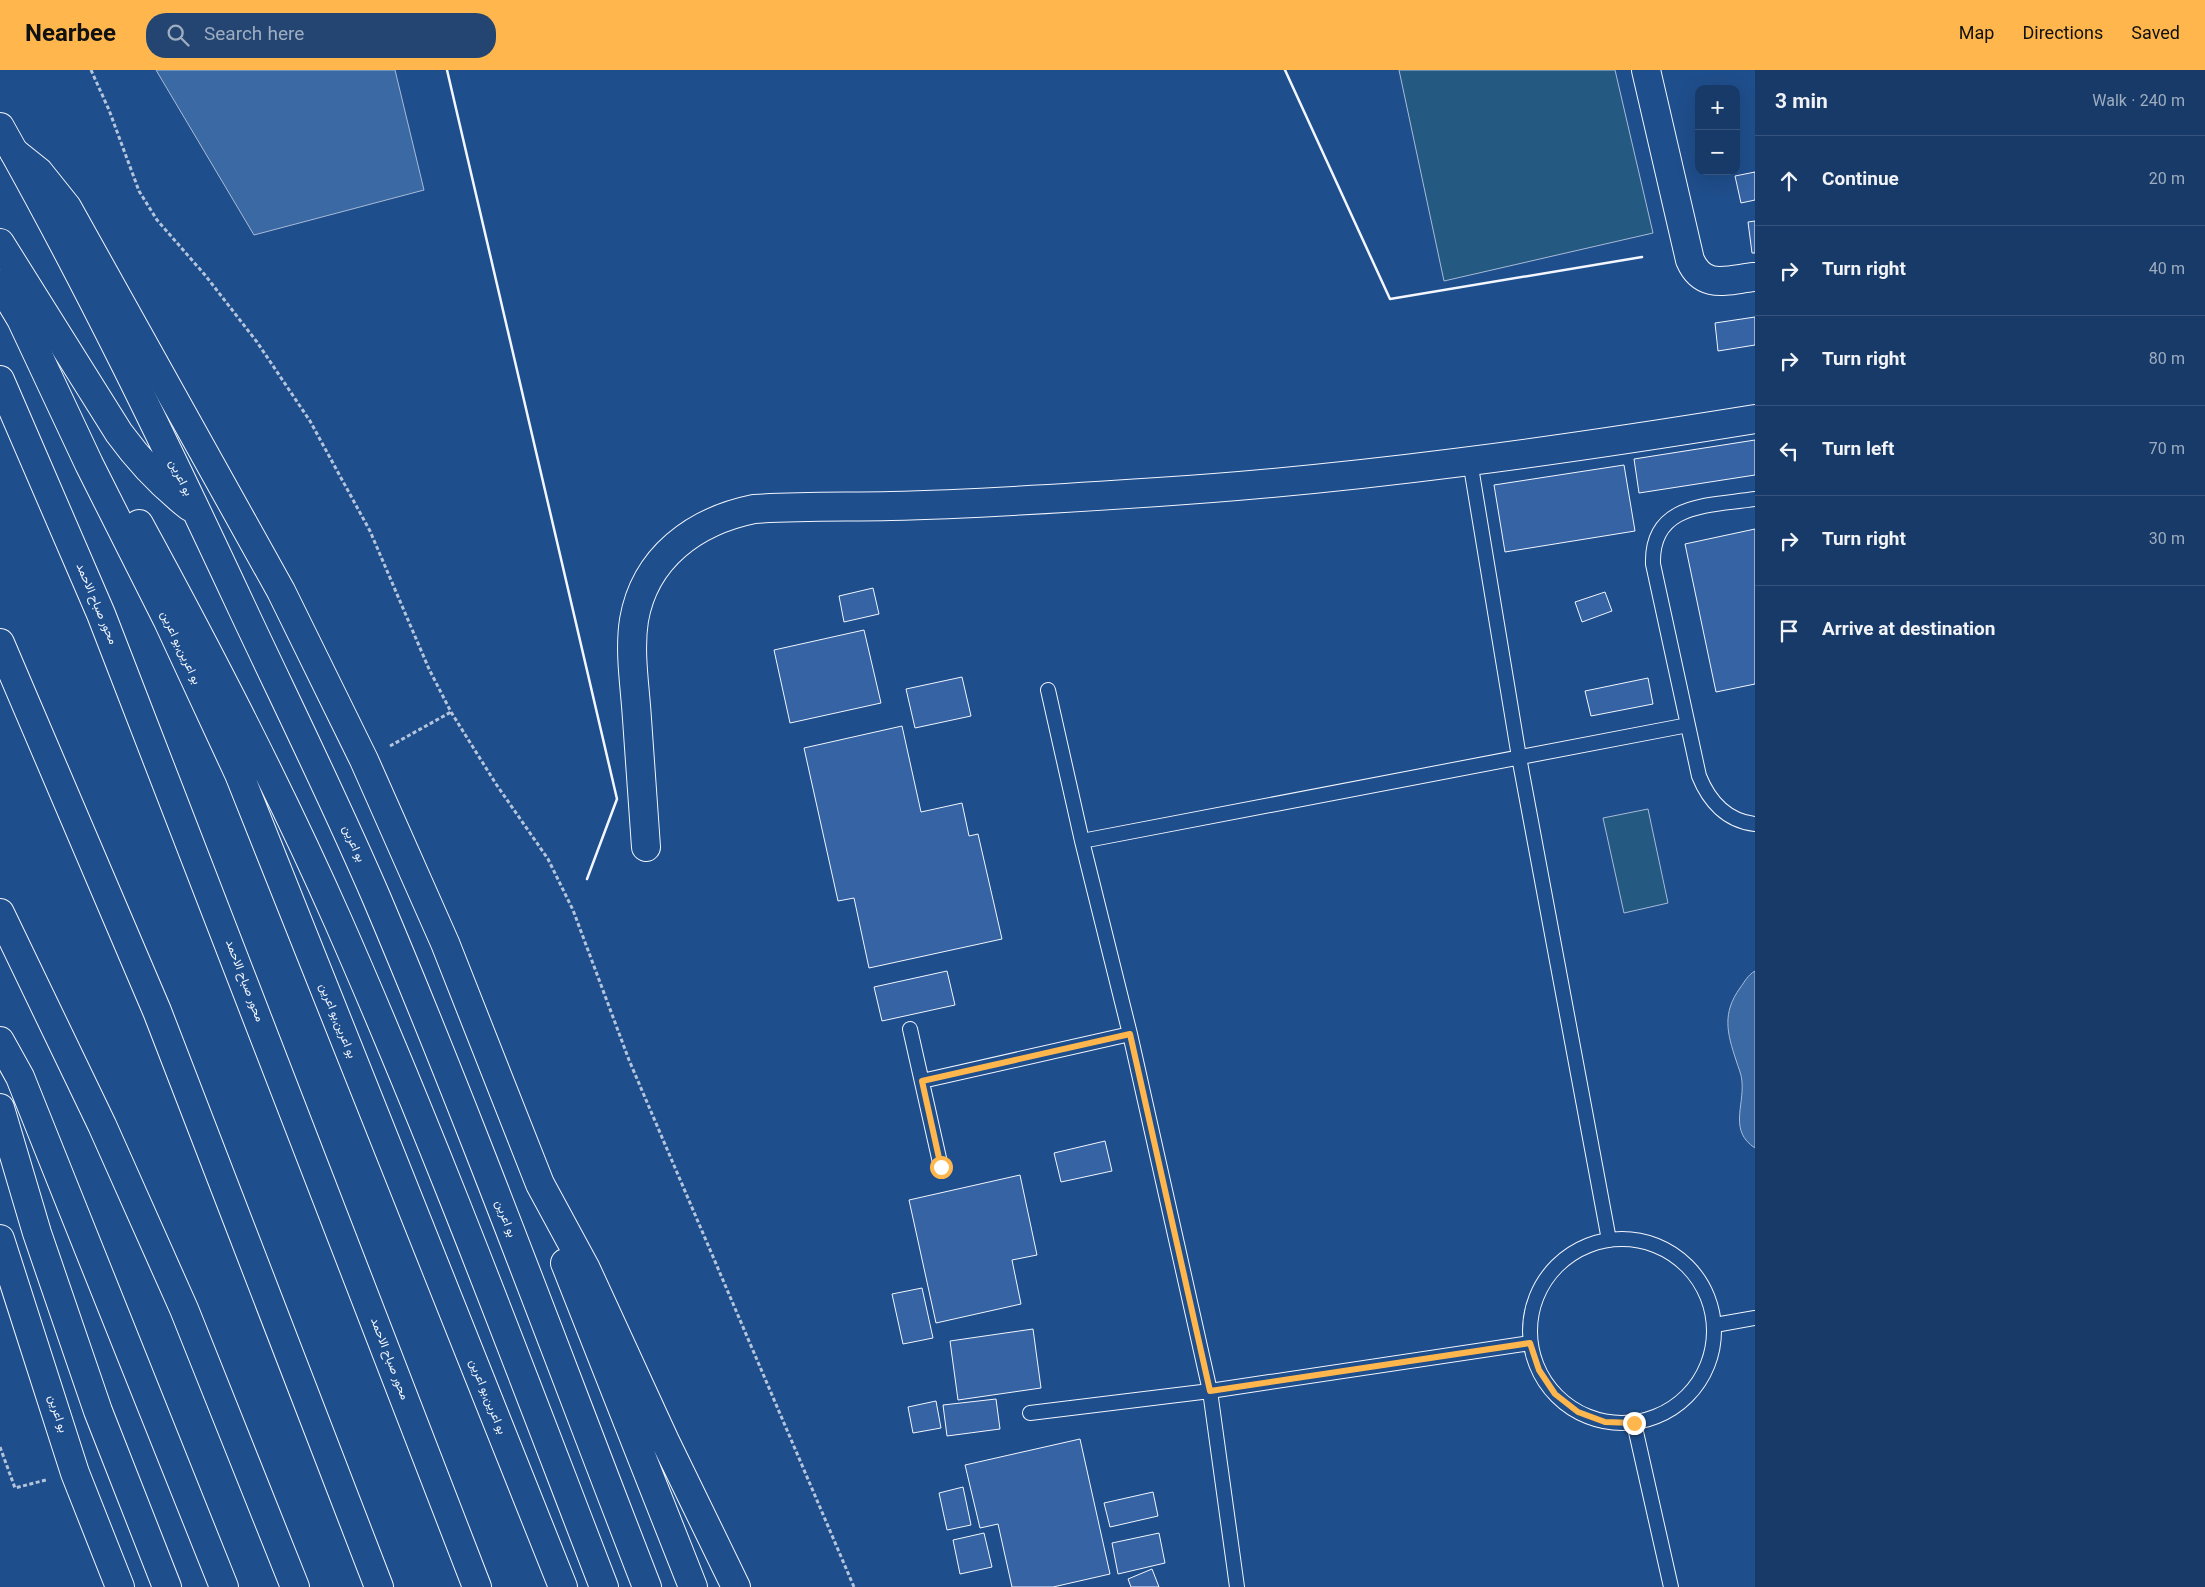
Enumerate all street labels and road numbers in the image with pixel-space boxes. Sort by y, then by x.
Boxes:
street label: بو اعرين [163,457,197,499]
street label: محور صباح الاحمد [71,561,121,647]
street label: بو اعرين,بو اعرين [155,608,205,688]
street label: بو اعرين [337,823,369,865]
street label: محور صباح الاحمد [220,937,268,1025]
street label: بو اعرين,بو اعرين [314,981,360,1061]
street label: بو اعرين [490,1198,520,1240]
street label: محور صباح الاحمد [365,1315,413,1403]
street label: بو اعرين,بو اعرين [464,1357,510,1437]
street label: بو اعرين [42,1393,72,1435]

